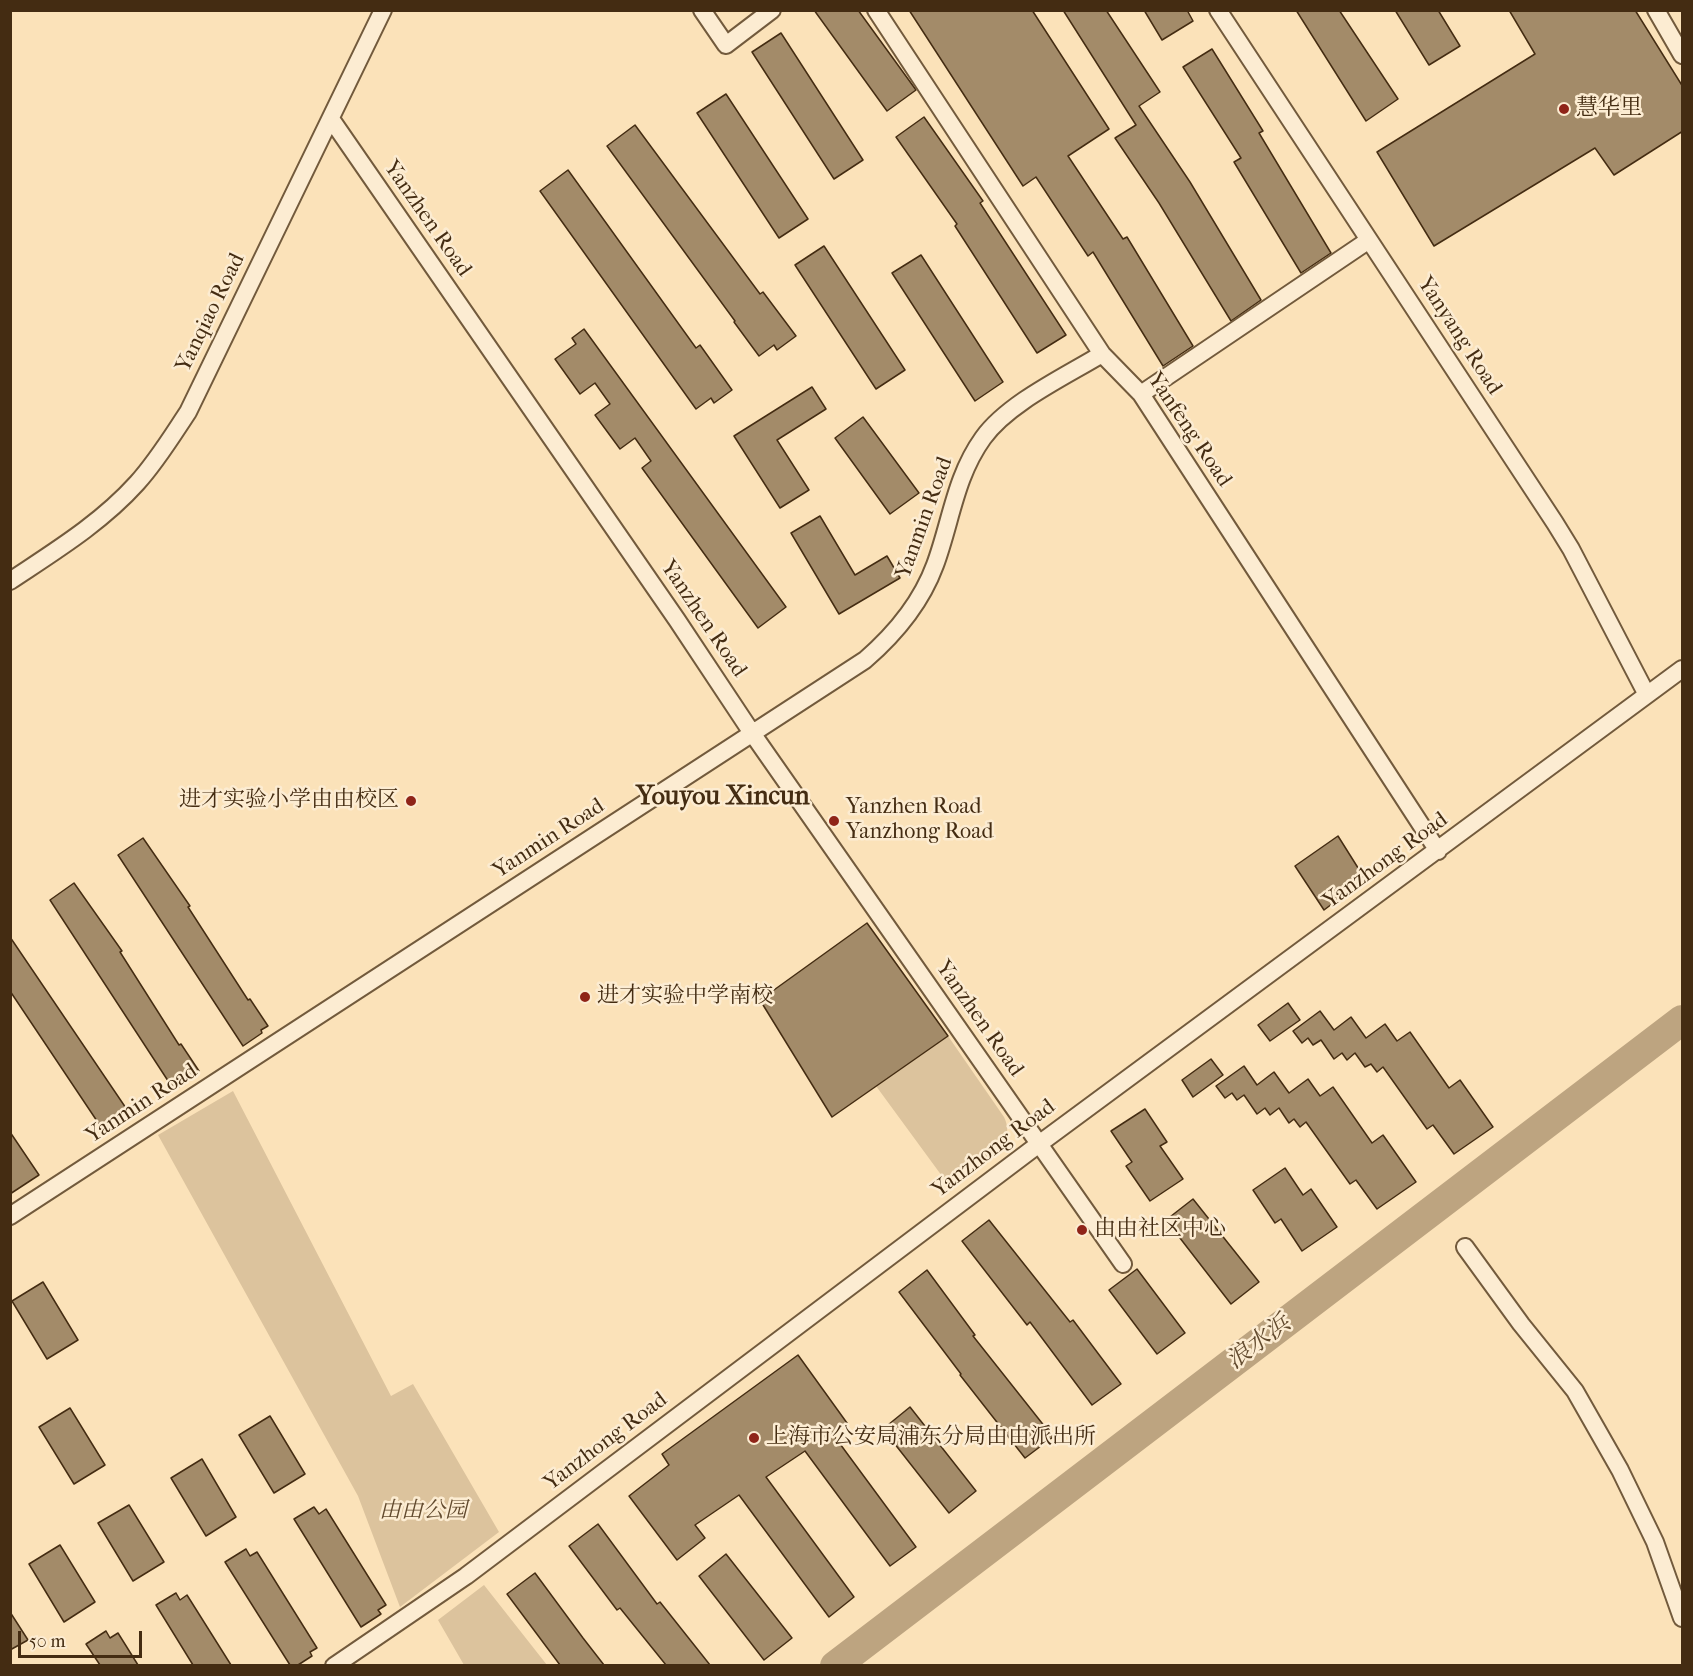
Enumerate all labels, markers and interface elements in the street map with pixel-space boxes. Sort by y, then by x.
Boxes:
place label: 慧华里 [1576,96,1642,122]
marker: 慧华里 [1557,102,1571,116]
street label: Yanzhen Road [377,156,477,282]
street label: Yanqiao Road [171,249,251,377]
street label: Yanyang Road [1411,272,1507,400]
street label: Yanfeng Road [1141,368,1237,492]
street label: Yanmin Road [891,454,959,582]
street label: Yanzhen Road [654,555,752,683]
district label: Youyou Xincun [636,782,810,814]
place label: 进才实验小学由由校区 [179,788,399,814]
street label: Yanmin Road [488,793,610,885]
marker: 进才实验小学由由校区 [404,794,418,808]
place label: Yanzhen Road Yanzhong Road [846,795,993,846]
street label: Yanzhong Road [1319,807,1453,915]
marker: Yanzhen Road Yanzhong Road [827,814,841,828]
street label: Yanzhen Road [929,956,1029,1082]
place label: 进才实验中学南校 [597,984,773,1010]
marker: 进才实验中学南校 [578,990,592,1004]
street label: Yanmin Road [81,1058,203,1150]
street label: Yanzhong Road [927,1094,1061,1204]
place label: 由由社区中心 [1094,1217,1226,1243]
marker: 由由社区中心 [1075,1223,1089,1237]
water label: 浪水浜 [1222,1310,1296,1376]
street label: Yanzhong Road [539,1387,673,1497]
place label: 上海市公安局浦东分局由由派出所 [766,1425,1096,1451]
marker: 上海市公安局浦东分局由由派出所 [747,1431,761,1445]
park label: 由由公园 [379,1499,467,1525]
scale bar [21,1619,146,1657]
text: 50 m [29,1631,65,1652]

